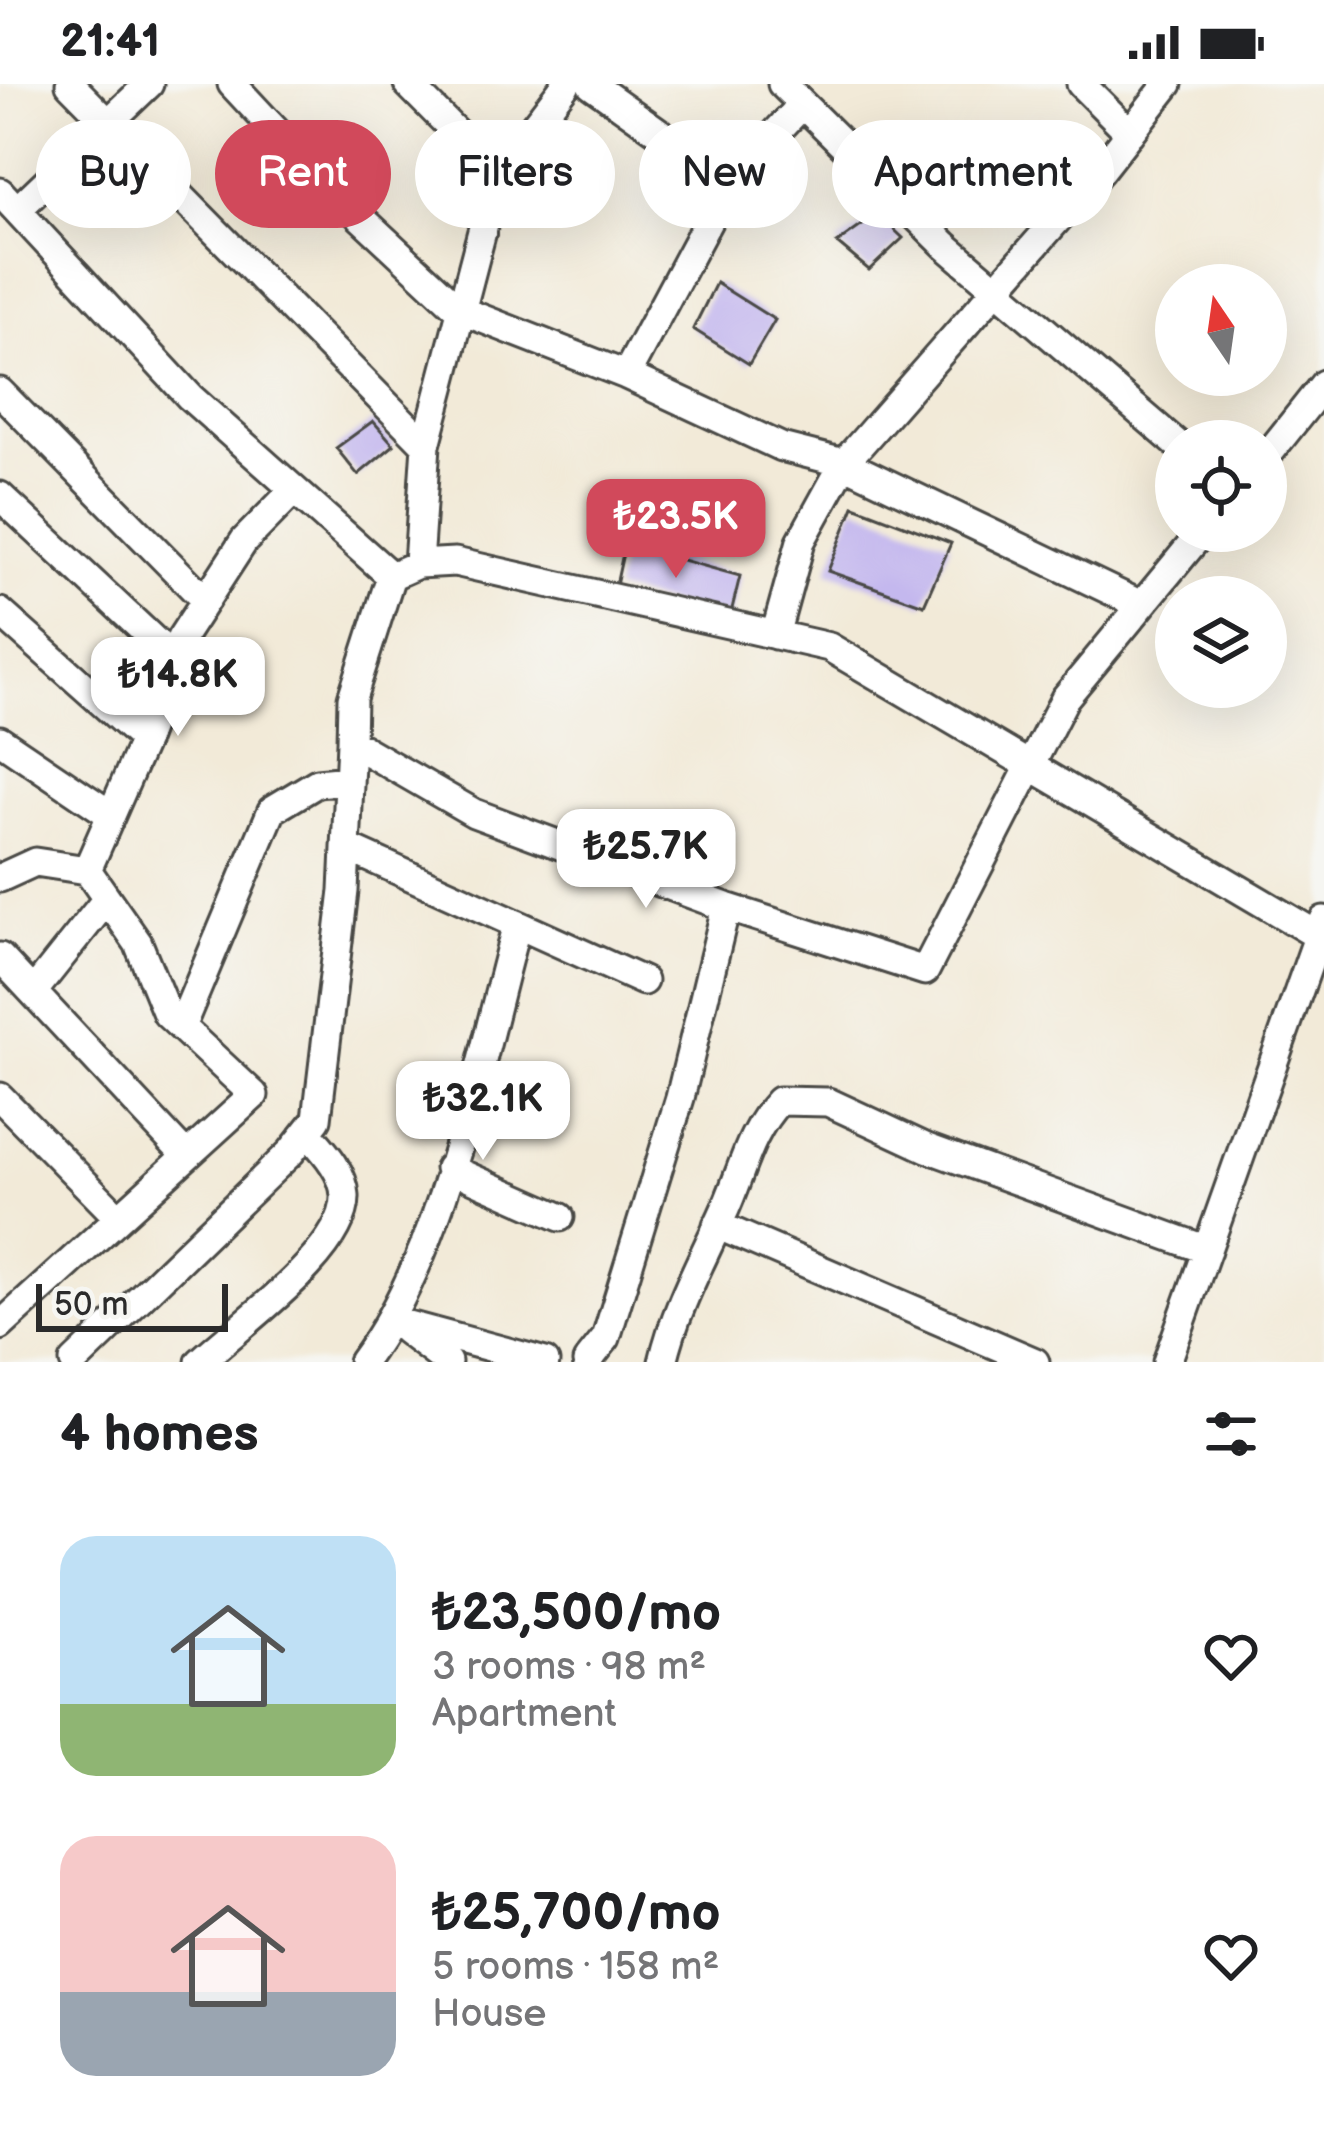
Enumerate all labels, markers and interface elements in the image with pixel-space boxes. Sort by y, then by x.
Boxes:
text: 21:41 [60,15,160,70]
chip: Buy [36,120,191,228]
chip: Rent [215,120,391,228]
chip: Filters [415,120,615,228]
chip: New [639,120,808,228]
chip: Apartment [832,120,1114,228]
north arrow [1155,264,1287,396]
map controls [1155,264,1287,708]
button: locate [1155,420,1287,552]
pin: ₺23.5K [578,479,774,581]
text: ₺23.5K [613,494,739,541]
button: layers [1155,576,1287,708]
pin: ₺14.8K [80,637,276,739]
text: ₺14.8K [118,652,238,699]
pin: ₺25.7K [548,809,744,911]
text: ₺25.7K [584,824,708,871]
pin: ₺32.1K [385,1061,581,1163]
text: ₺32.1K [423,1076,543,1123]
scale bar [36,1278,228,1331]
text: 50 m [54,1285,129,1325]
icon: filters [1198,1401,1264,1467]
text: 4 homes [60,1404,259,1465]
text: ₺23,500/mo [432,1583,721,1644]
icon: home [156,1584,300,1728]
icon: heart [1198,1623,1264,1689]
text: 3 rooms · 98 m² [432,1644,706,1691]
text: Apartment [432,1691,616,1738]
text: ₺25,700/mo [432,1883,721,1944]
icon: home [156,1884,300,2028]
icon: heart [1198,1923,1264,1989]
text: 5 rooms · 158 m² [432,1944,719,1991]
text: House [432,1991,546,2038]

